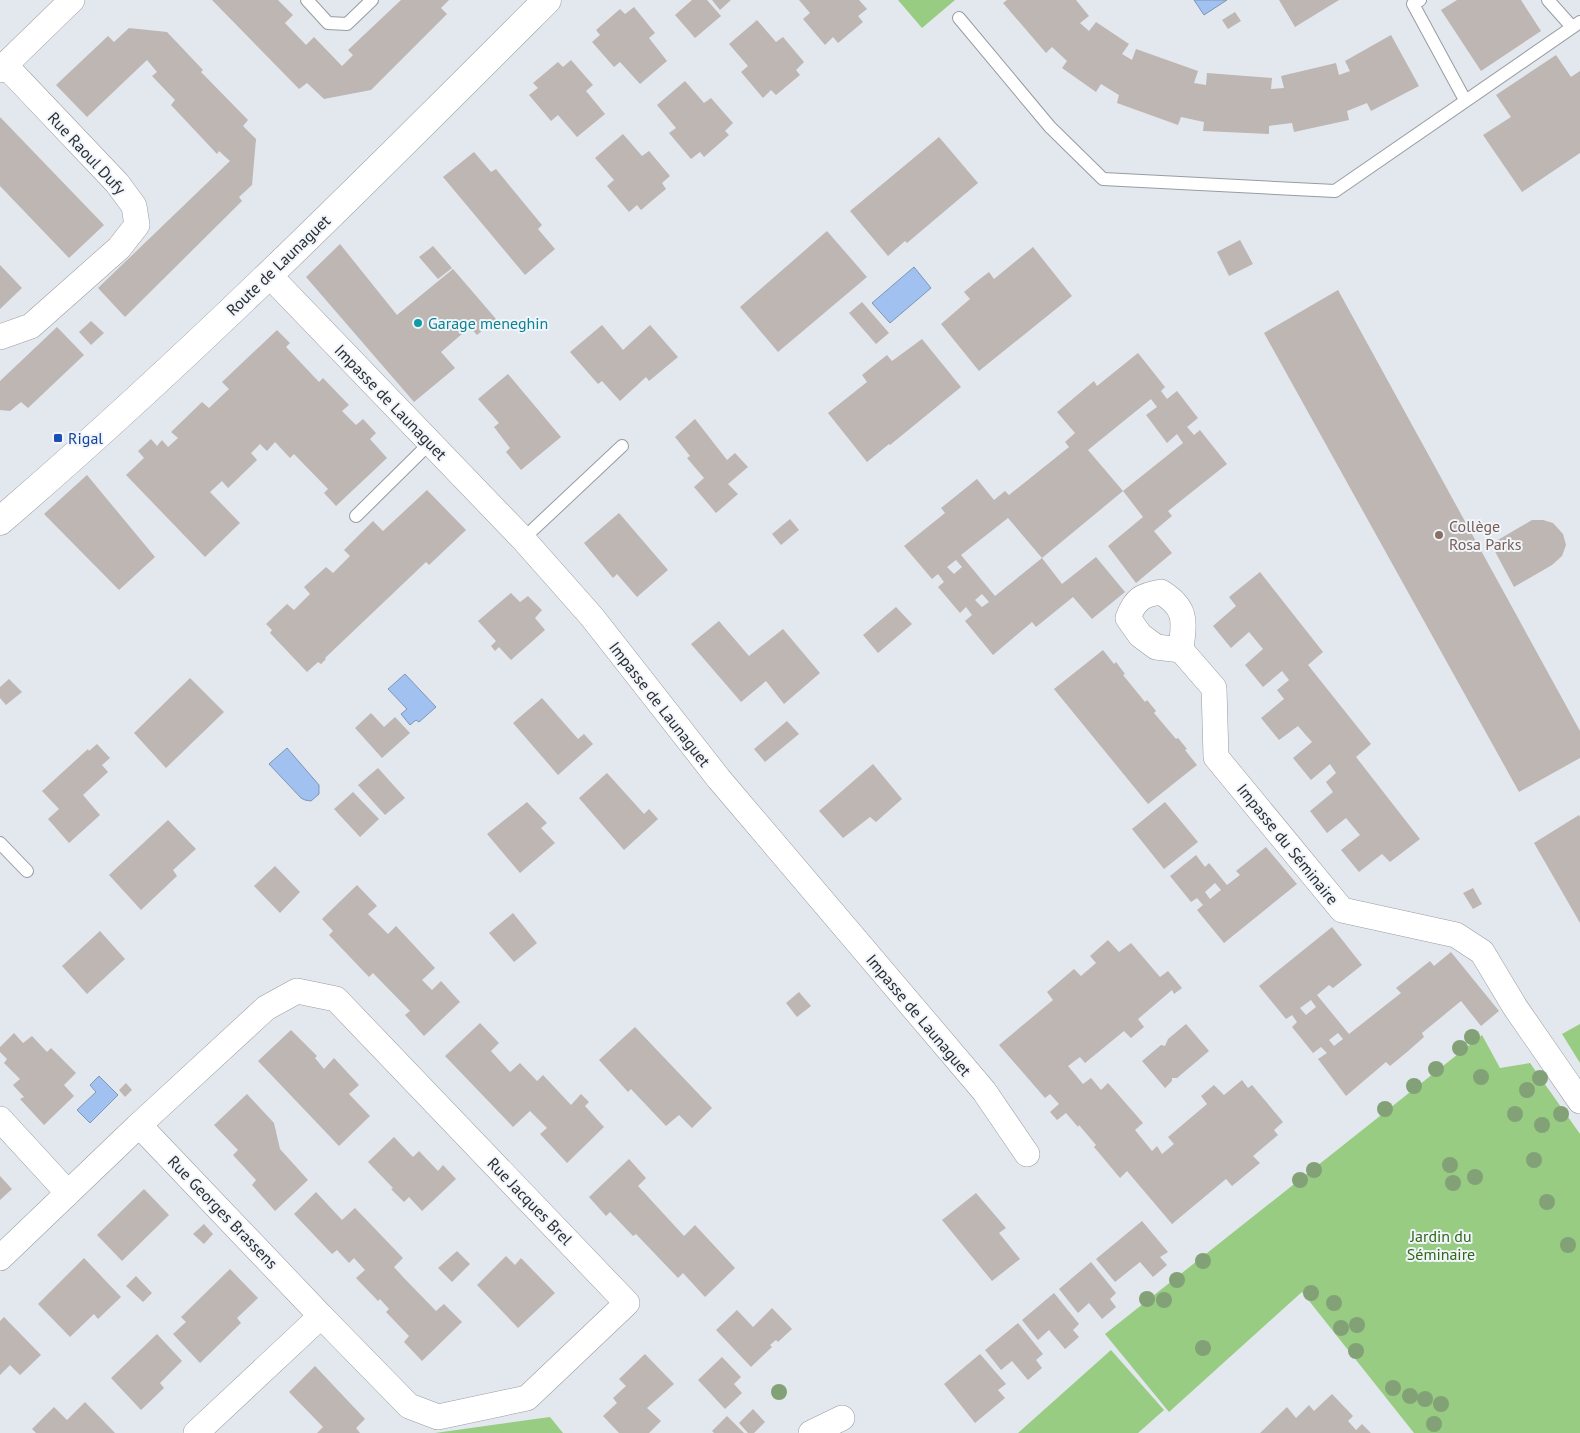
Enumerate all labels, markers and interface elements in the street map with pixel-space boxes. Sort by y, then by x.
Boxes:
street label: Rue Raoul Dufy [44,108,131,199]
street label: Route de Launaguet [222,210,334,320]
place label: Garage meneghin [428,313,548,333]
marker: Garage meneghin [412,317,424,329]
street label: Impasse de Launaguet [331,340,452,464]
place label: Rigal [68,428,103,448]
marker: Rigal [52,432,64,444]
place label: Collège Rosa Parks [1449,516,1522,554]
marker: Collège Rosa Parks [1433,529,1445,541]
street label: Impasse de Launaguet [605,638,715,771]
street label: Impasse du Séminaire [1233,779,1343,909]
street label: Impasse de Launaguet [862,950,976,1081]
street label: Rue Georges Brassens [164,1151,282,1273]
street label: Rue Jacques Brel [483,1153,577,1249]
park label: Jardin du Séminaire [1407,1226,1475,1264]

